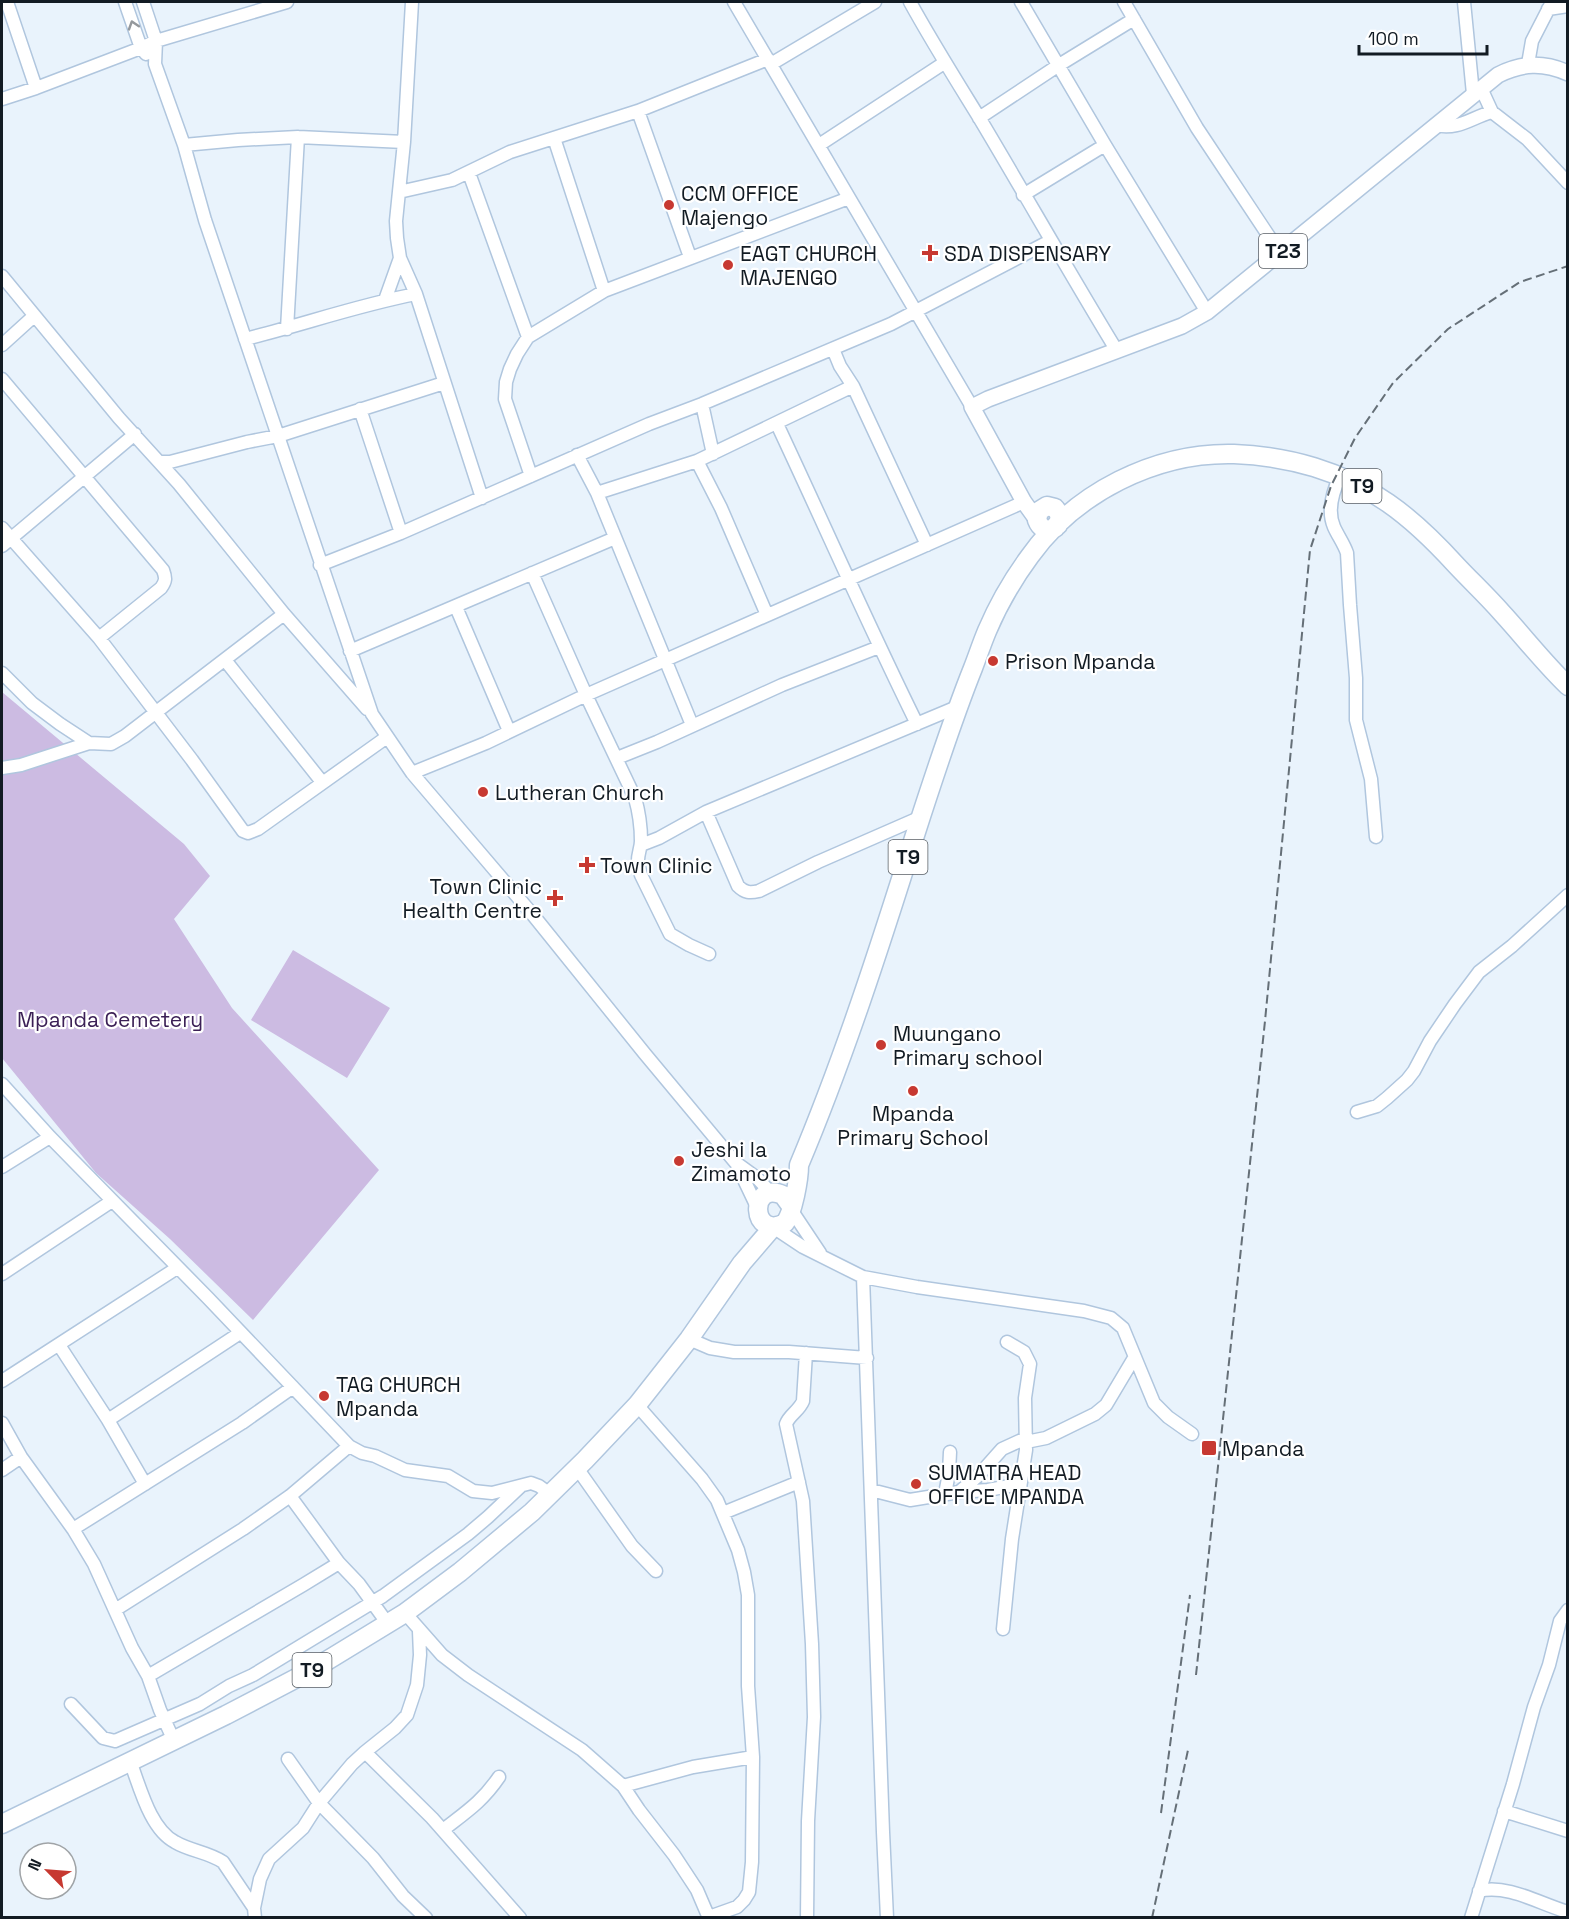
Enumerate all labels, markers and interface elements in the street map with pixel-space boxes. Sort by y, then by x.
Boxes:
scale bar [1359,18,1486,56]
one-way arrow [128,20,141,31]
text: 100 m [1368,27,1419,50]
place label: CCM OFFICE Majengo [681,180,799,231]
marker: CCM OFFICE Majengo [662,198,676,212]
road number: T23 [1259,234,1307,268]
place label: EAGT CHURCH MAJENGO [740,240,877,291]
place label: SDA DISPENSARY [944,240,1111,267]
marker: SDA DISPENSARY [921,244,939,262]
marker: EAGT CHURCH MAJENGO [721,258,735,272]
road number: T9 [1342,469,1382,503]
place label: Prison Mpanda [1005,648,1155,675]
marker: Prison Mpanda [986,654,1000,668]
place label: Lutheran Church [495,779,664,806]
marker: Lutheran Church [476,785,490,799]
road number: T9 [888,840,928,874]
place label: Town Clinic [600,852,712,879]
marker: Town Clinic [578,856,596,874]
place label: Town Clinic Health Centre [403,873,542,924]
marker: Town Clinic Health Centre [546,889,564,907]
park label: Mpanda Cemetery [17,1006,203,1033]
place label: Muungano Primary school [893,1020,1043,1071]
marker: Muungano Primary school [874,1038,888,1052]
marker: Mpanda Primary School [906,1084,920,1098]
place label: Mpanda Primary School [837,1100,989,1151]
place label: Jeshi la Zimamoto [691,1136,791,1187]
marker: Jeshi la Zimamoto [672,1154,686,1168]
place label: TAG CHURCH Mpanda [336,1371,461,1422]
marker: TAG CHURCH Mpanda [317,1389,331,1403]
place label: Mpanda [1222,1435,1304,1462]
marker: Mpanda [1200,1439,1218,1457]
place label: SUMATRA HEAD OFFICE MPANDA [928,1459,1084,1510]
marker: SUMATRA HEAD OFFICE MPANDA [909,1477,923,1491]
road number: T9 [292,1653,332,1687]
north arrow [18,1841,78,1901]
text: N [23,1856,47,1874]

